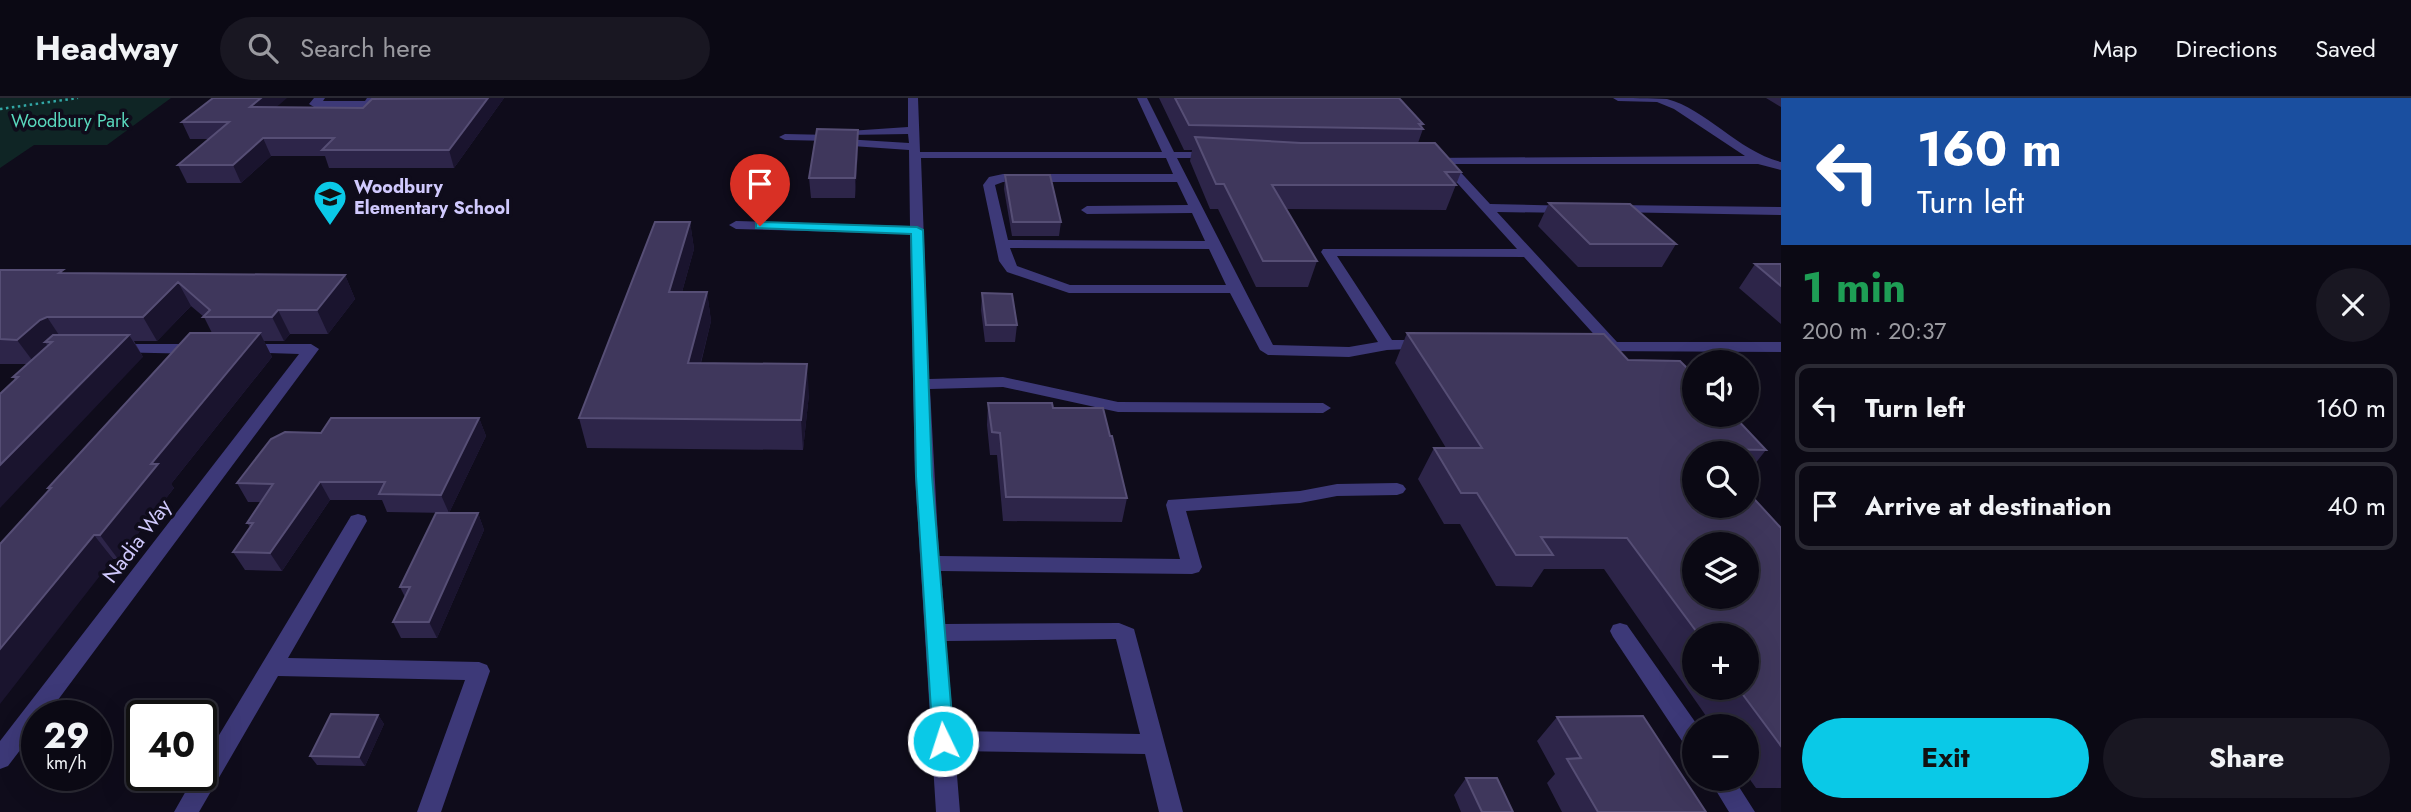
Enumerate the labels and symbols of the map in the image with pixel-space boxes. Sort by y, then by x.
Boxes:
park label: Woodbury Park [11,108,129,134]
pin [730,154,790,226]
place label: Woodbury Elementary School [354,174,510,221]
school or university icon: Woodbury Elementary School [311,178,349,227]
street label: Nadia Way [95,492,179,589]
speed limit sign: 40 [126,700,217,791]
position arrow [906,704,980,778]

